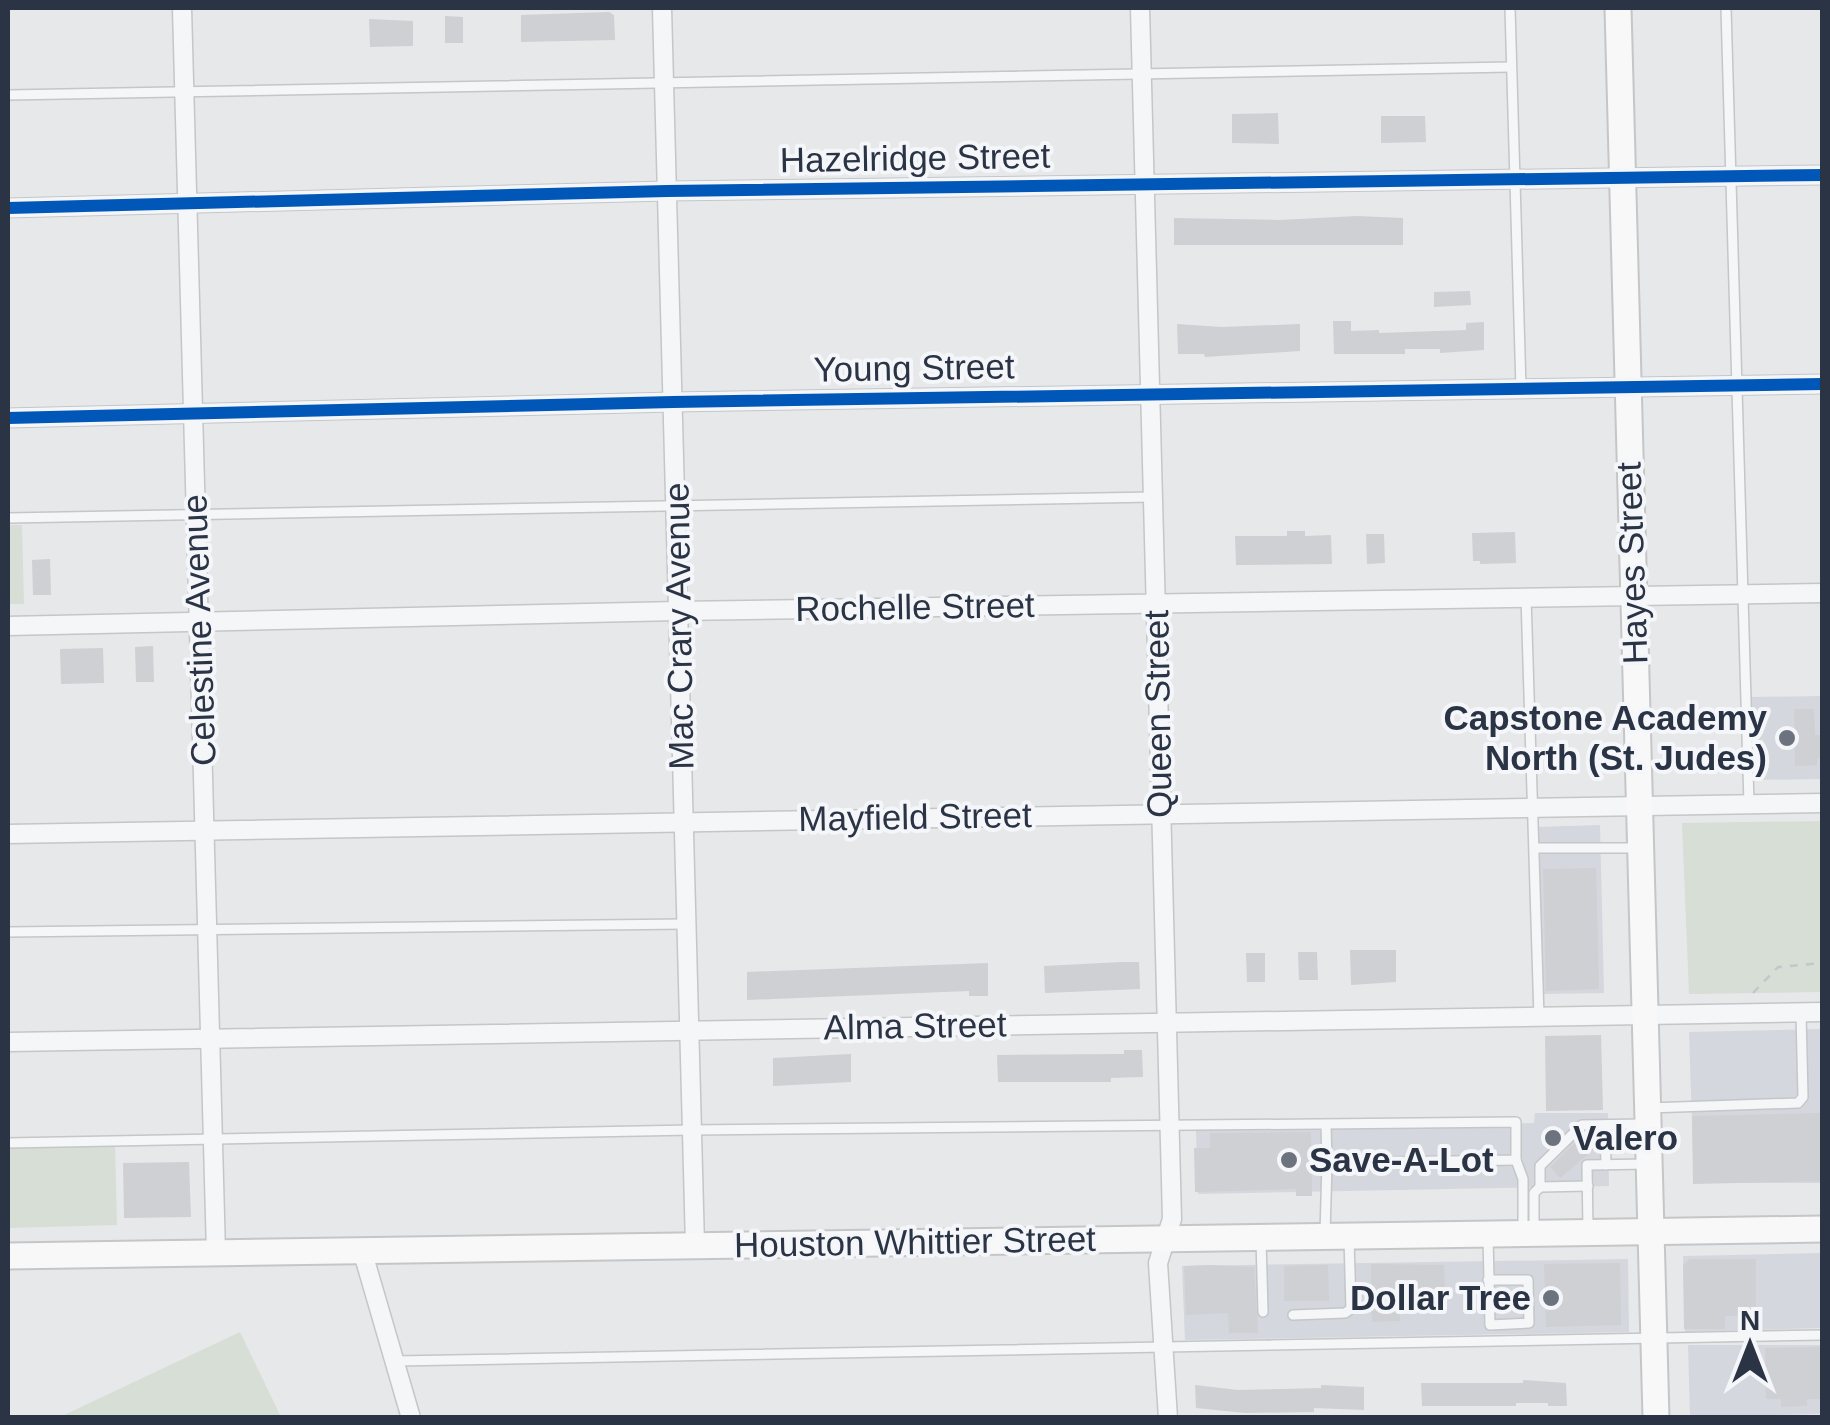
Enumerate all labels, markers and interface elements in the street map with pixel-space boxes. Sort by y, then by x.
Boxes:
street label: Hazelridge Street [779,136,1051,179]
street label: Young Street [813,346,1015,389]
street label: Hayes Street [1608,461,1655,665]
street label: Mac Crary Avenue [656,482,701,770]
street label: Celestine Avenue [174,494,223,767]
street label: Rochelle Street [795,585,1035,628]
street label: Queen Street [1136,609,1179,818]
place label: Capstone Academy North (St. Judes) [1443,698,1768,777]
marker: Capstone Academy North (St. Judes) [1776,727,1798,749]
street label: Mayfield Street [798,795,1032,838]
street label: Alma Street [823,1004,1007,1047]
place label: Valero [1573,1118,1678,1157]
marker: Valero [1542,1127,1564,1149]
place label: Save-A-Lot [1309,1140,1494,1179]
marker: Save-A-Lot [1278,1149,1300,1171]
street label: Houston Whittier Street [734,1219,1096,1264]
place label: Dollar Tree [1350,1278,1531,1317]
marker: Dollar Tree [1540,1287,1562,1309]
north arrow [1700,1295,1800,1395]
text: N [1740,1305,1760,1336]

